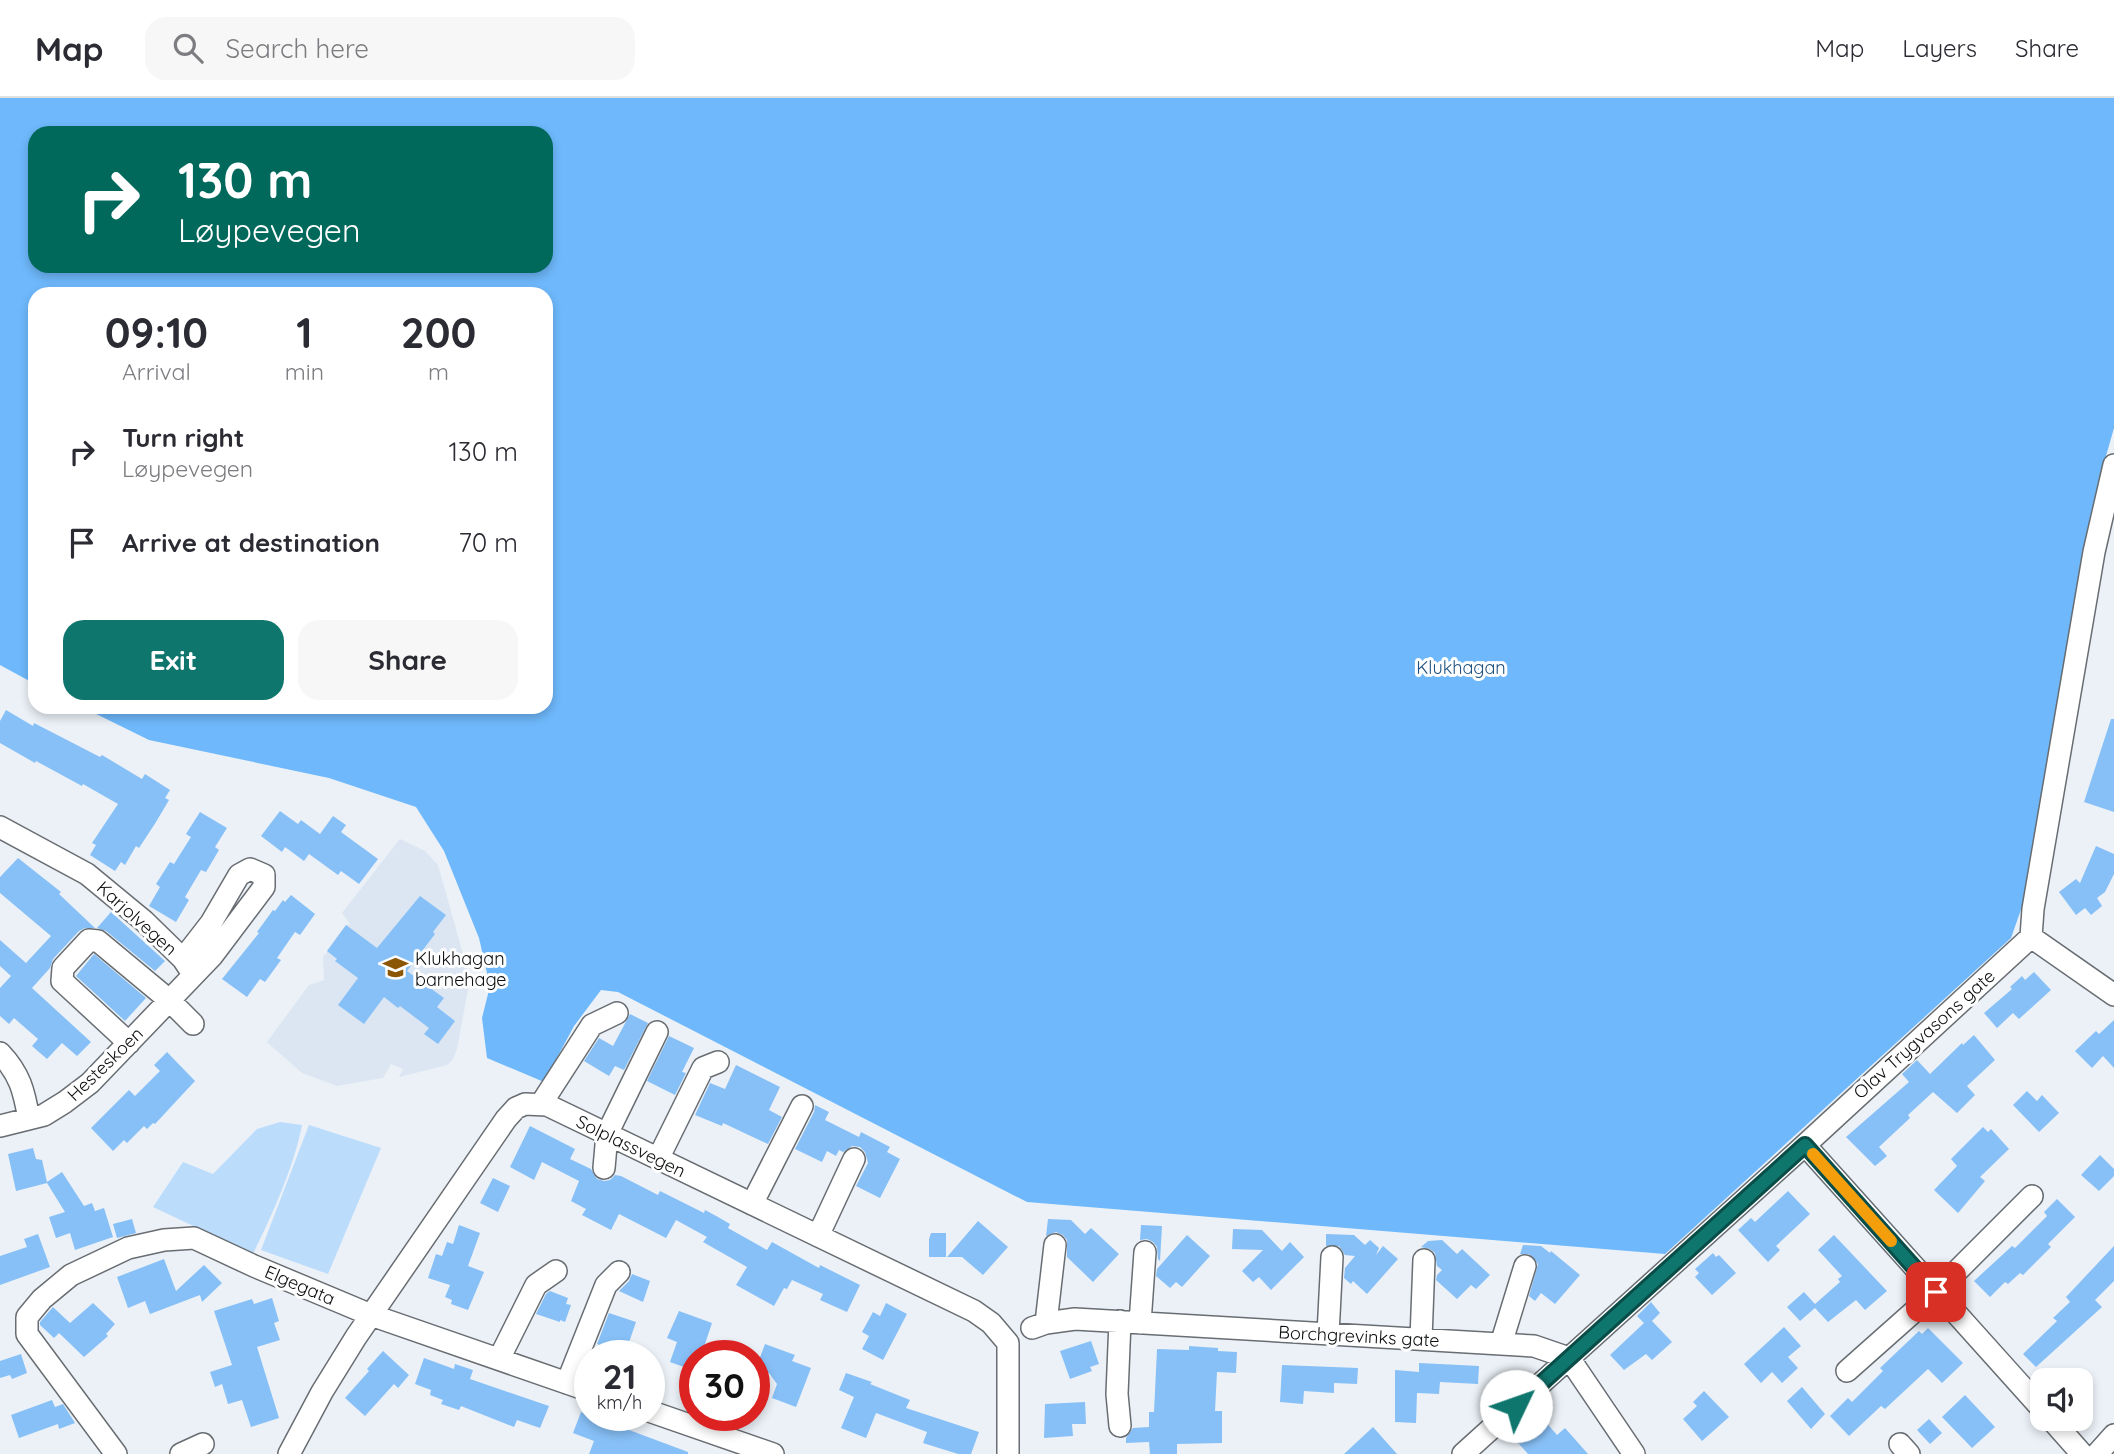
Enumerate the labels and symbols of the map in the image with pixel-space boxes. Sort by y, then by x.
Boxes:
park label: Klukhagan [1416,656,1506,679]
street label: Karjolvegen [92,876,182,960]
place label: Klukhagan barnehage [415,947,507,991]
school or university icon: Klukhagan barnehage [381,954,409,982]
street label: Olav Trygvasons gate [1848,964,2000,1104]
street label: Hesteskoen [62,1022,148,1106]
street label: Solplassvegen [573,1110,689,1182]
street label: Elgegata [261,1260,339,1310]
pin [1906,1262,1966,1322]
street label: Borchgrevinks gate [1278,1320,1440,1352]
speed limit sign: 30 [679,1340,770,1431]
position arrow [1479,1369,1553,1443]

